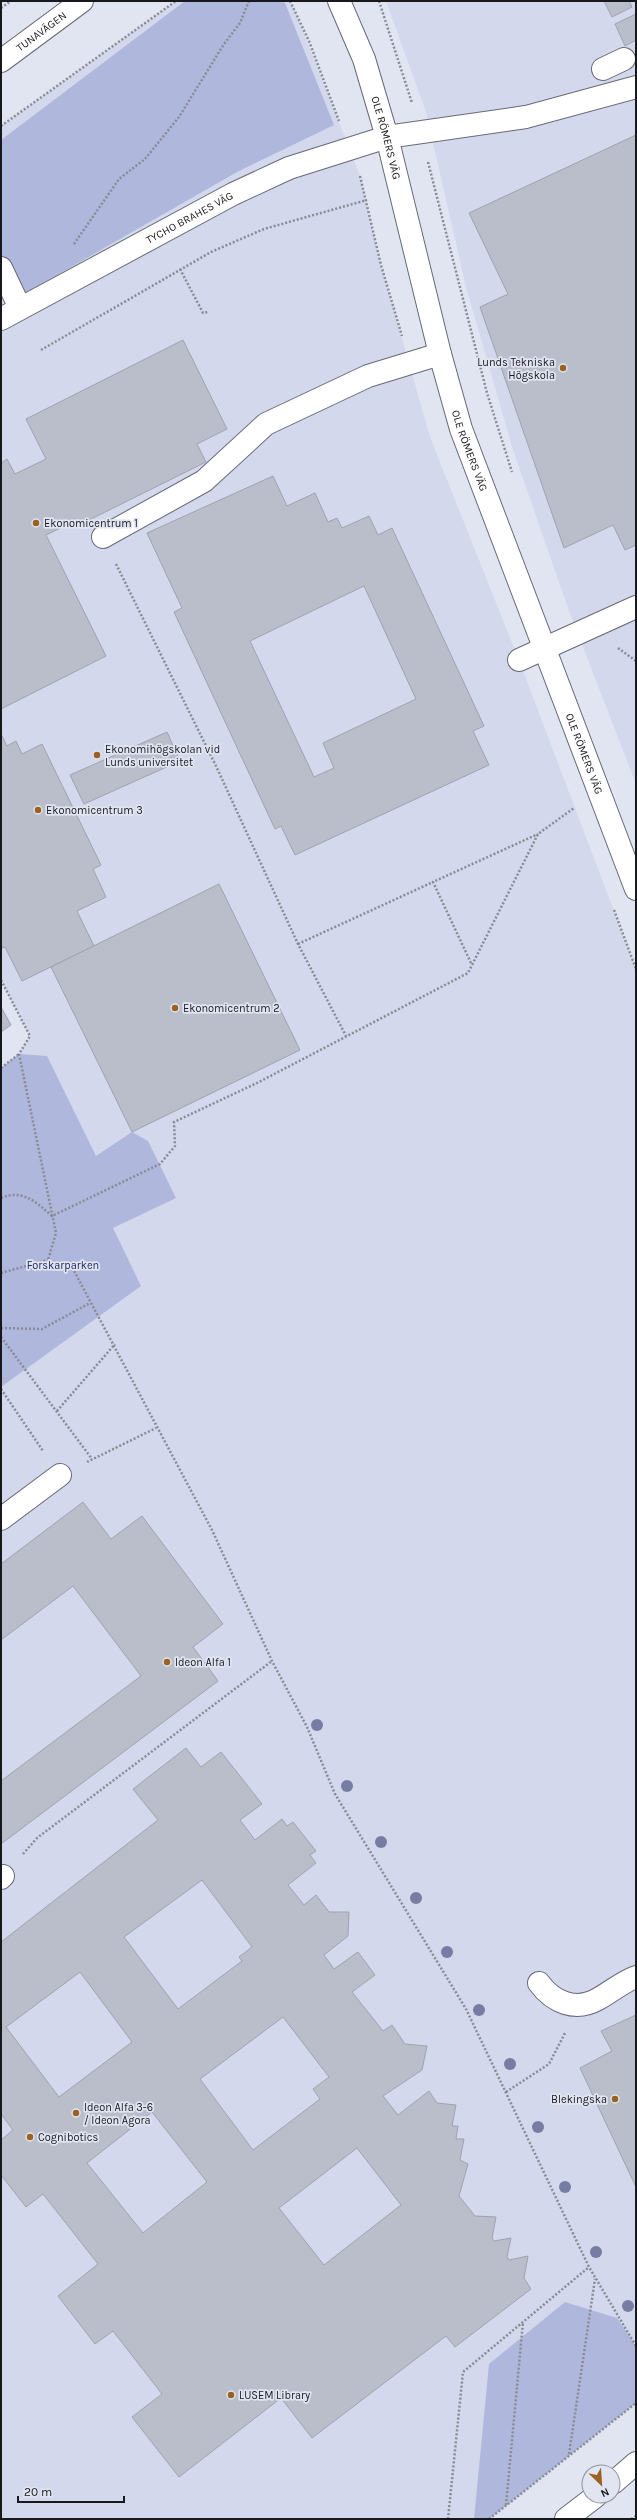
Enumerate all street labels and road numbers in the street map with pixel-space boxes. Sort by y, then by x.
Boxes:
street label: TUNAVÄGEN [14,8,69,54]
street label: OLE RÖMERS VÄG [369,95,404,181]
street label: TYCHO BRAHES VÄG [144,189,235,246]
street label: OLE RÖMERS VÄG [449,408,491,493]
street label: OLE RÖMERS VÄG [563,711,606,796]

